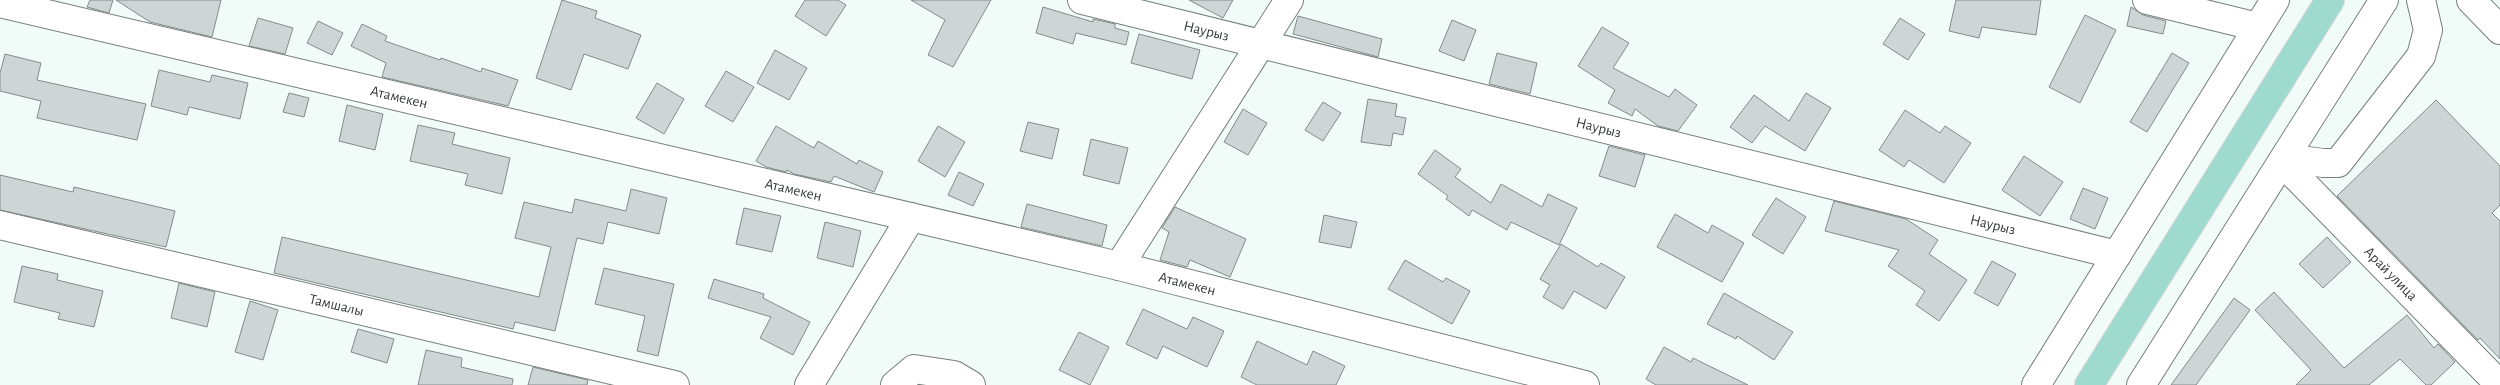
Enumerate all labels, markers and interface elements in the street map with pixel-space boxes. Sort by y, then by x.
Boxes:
street label: Наурыз [1182,18,1230,44]
street label: Атамекен [369,83,429,111]
street label: Наурыз [1574,115,1623,141]
street label: Атамекен [763,176,823,204]
street label: Наурыз [1968,212,2017,238]
street label: Арай улица [2361,244,2420,304]
street label: Атамекен [1157,269,1217,298]
street label: Тамшалы [308,292,365,319]

